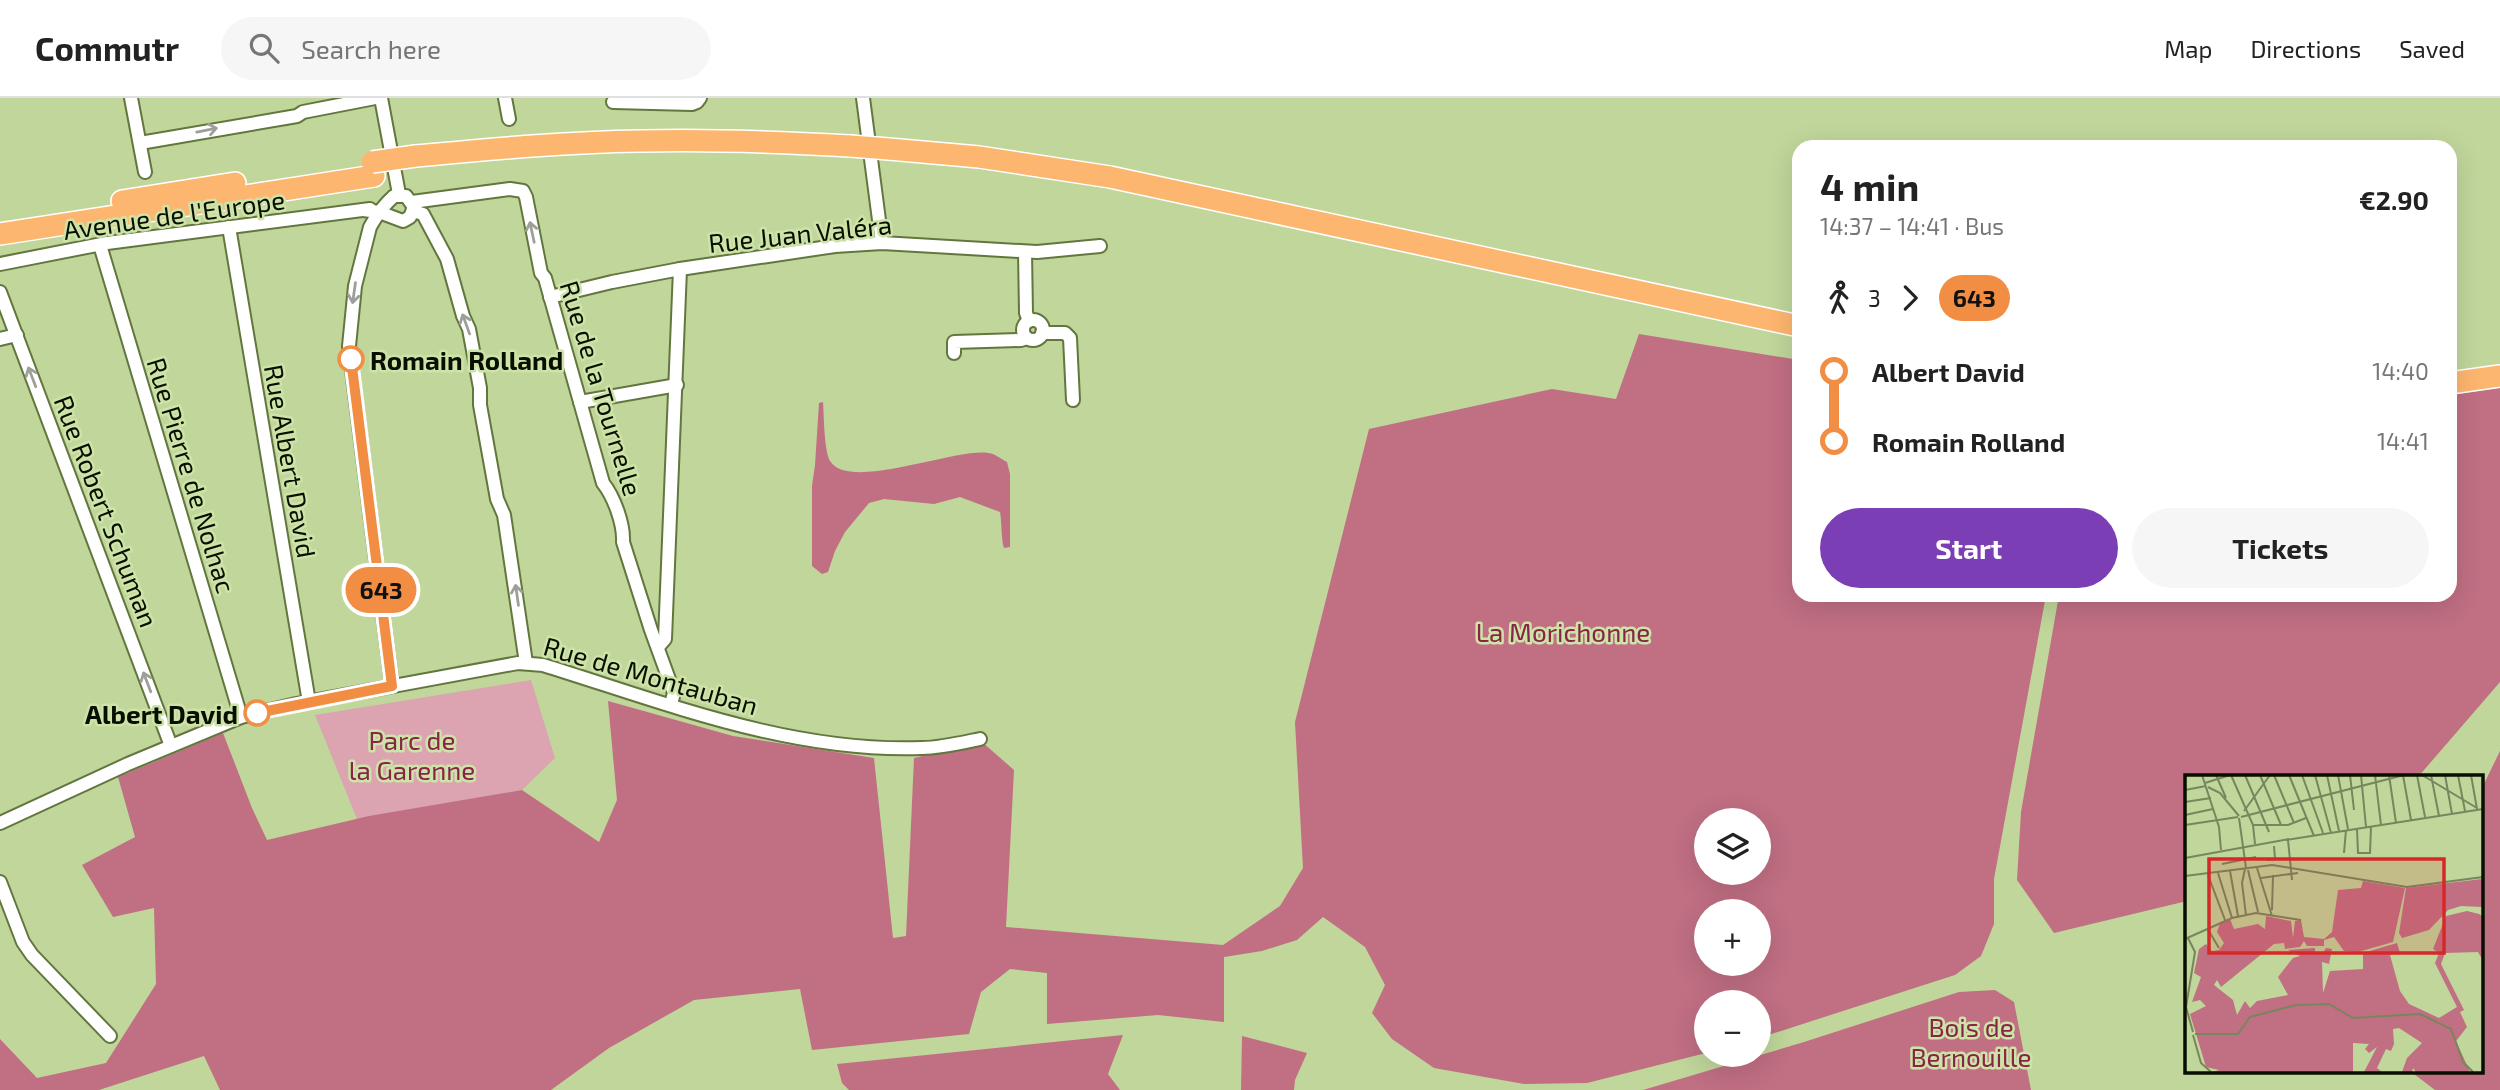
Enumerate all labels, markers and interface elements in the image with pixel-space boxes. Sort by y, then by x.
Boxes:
search box [221,17,711,80]
text: Commutr [35,28,179,68]
icon: search [245,29,283,67]
text: Search here [301,33,441,64]
text: Map [2164,34,2212,63]
text: Directions [2250,34,2361,63]
text: Saved [2399,34,2465,63]
one-way arrow [195,123,218,137]
text: 4 min [1820,163,1919,209]
street label: Avenue de l'Europe [61,183,287,245]
text: €2.90 [2359,184,2429,215]
street label: Rue Juan Valéra [707,208,893,258]
text: 14:37 – 14:41 · Bus [1820,212,2004,240]
one-way arrow [525,221,539,244]
street label: Rue de la Tournelle [555,277,649,499]
icon: walk [1820,279,1858,317]
icon: forward [1891,279,1929,317]
one-way arrow [347,281,360,304]
text: 643 [1953,283,1996,312]
text: 3 [1868,284,1881,312]
one-way arrow [459,314,472,336]
place label: Romain Rolland [370,344,563,375]
marker: Romain Rolland [338,346,364,372]
street label: Rue Pierre de Nolhac [141,354,243,596]
text: Albert David [1872,356,2025,387]
text: 14:40 [2372,357,2429,385]
street label: Rue Albert David [259,362,323,560]
one-way arrow [25,367,38,389]
street label: Rue Robert Schuman [49,391,165,631]
text: Romain Rolland [1872,426,2065,457]
text: 14:41 [2377,427,2429,455]
button: Start [1820,508,2118,588]
button: Tickets [2132,508,2429,588]
line badge: 643 [341,567,421,613]
text: 643 [359,575,403,604]
one-way arrow [510,584,523,607]
park label: La Morichonne [1476,616,1650,647]
street label: Rue de Montauban [540,630,762,720]
one-way arrow [139,672,152,694]
place label: Albert David [85,698,238,729]
marker: Albert David [244,700,270,726]
park label: Parc de la Garenne [349,724,475,785]
inset map [2185,775,2482,1072]
map controls [1694,808,1771,1067]
button: layers [1694,808,1771,885]
button: + [1694,899,1771,976]
button: − [1694,990,1771,1067]
park label: Bois de Bernouille [1910,1011,2032,1072]

